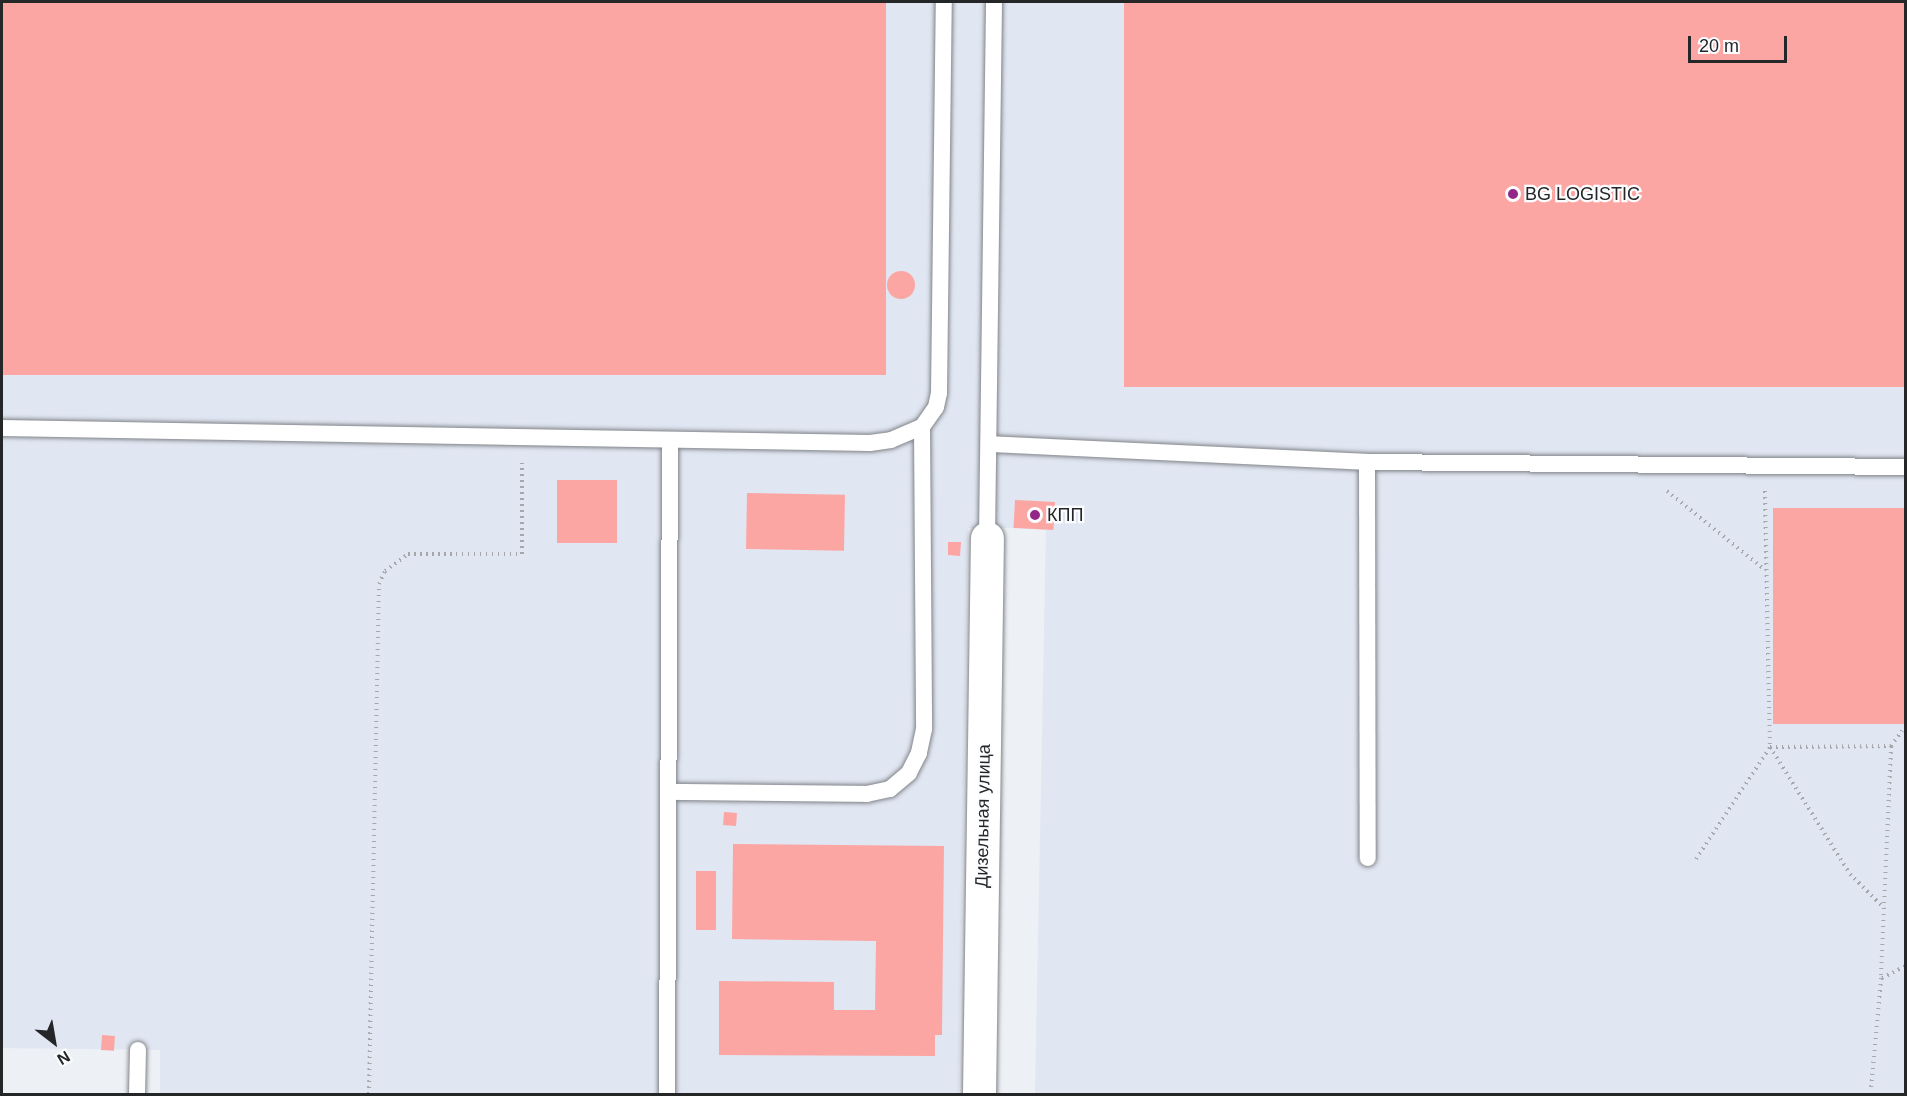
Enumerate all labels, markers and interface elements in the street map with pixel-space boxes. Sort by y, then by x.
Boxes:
scale bar [1691,24,1790,62]
text: 20 m [1699,36,1739,56]
place label: BG LOGISTIC [1525,183,1640,205]
marker: BG LOGISTIC [1506,187,1520,201]
place label: КПП [1047,504,1083,526]
marker: КПП [1028,508,1042,522]
street label: Дизельная улица [971,744,995,888]
north arrow [24,1012,84,1072]
text: N [54,1048,73,1068]

